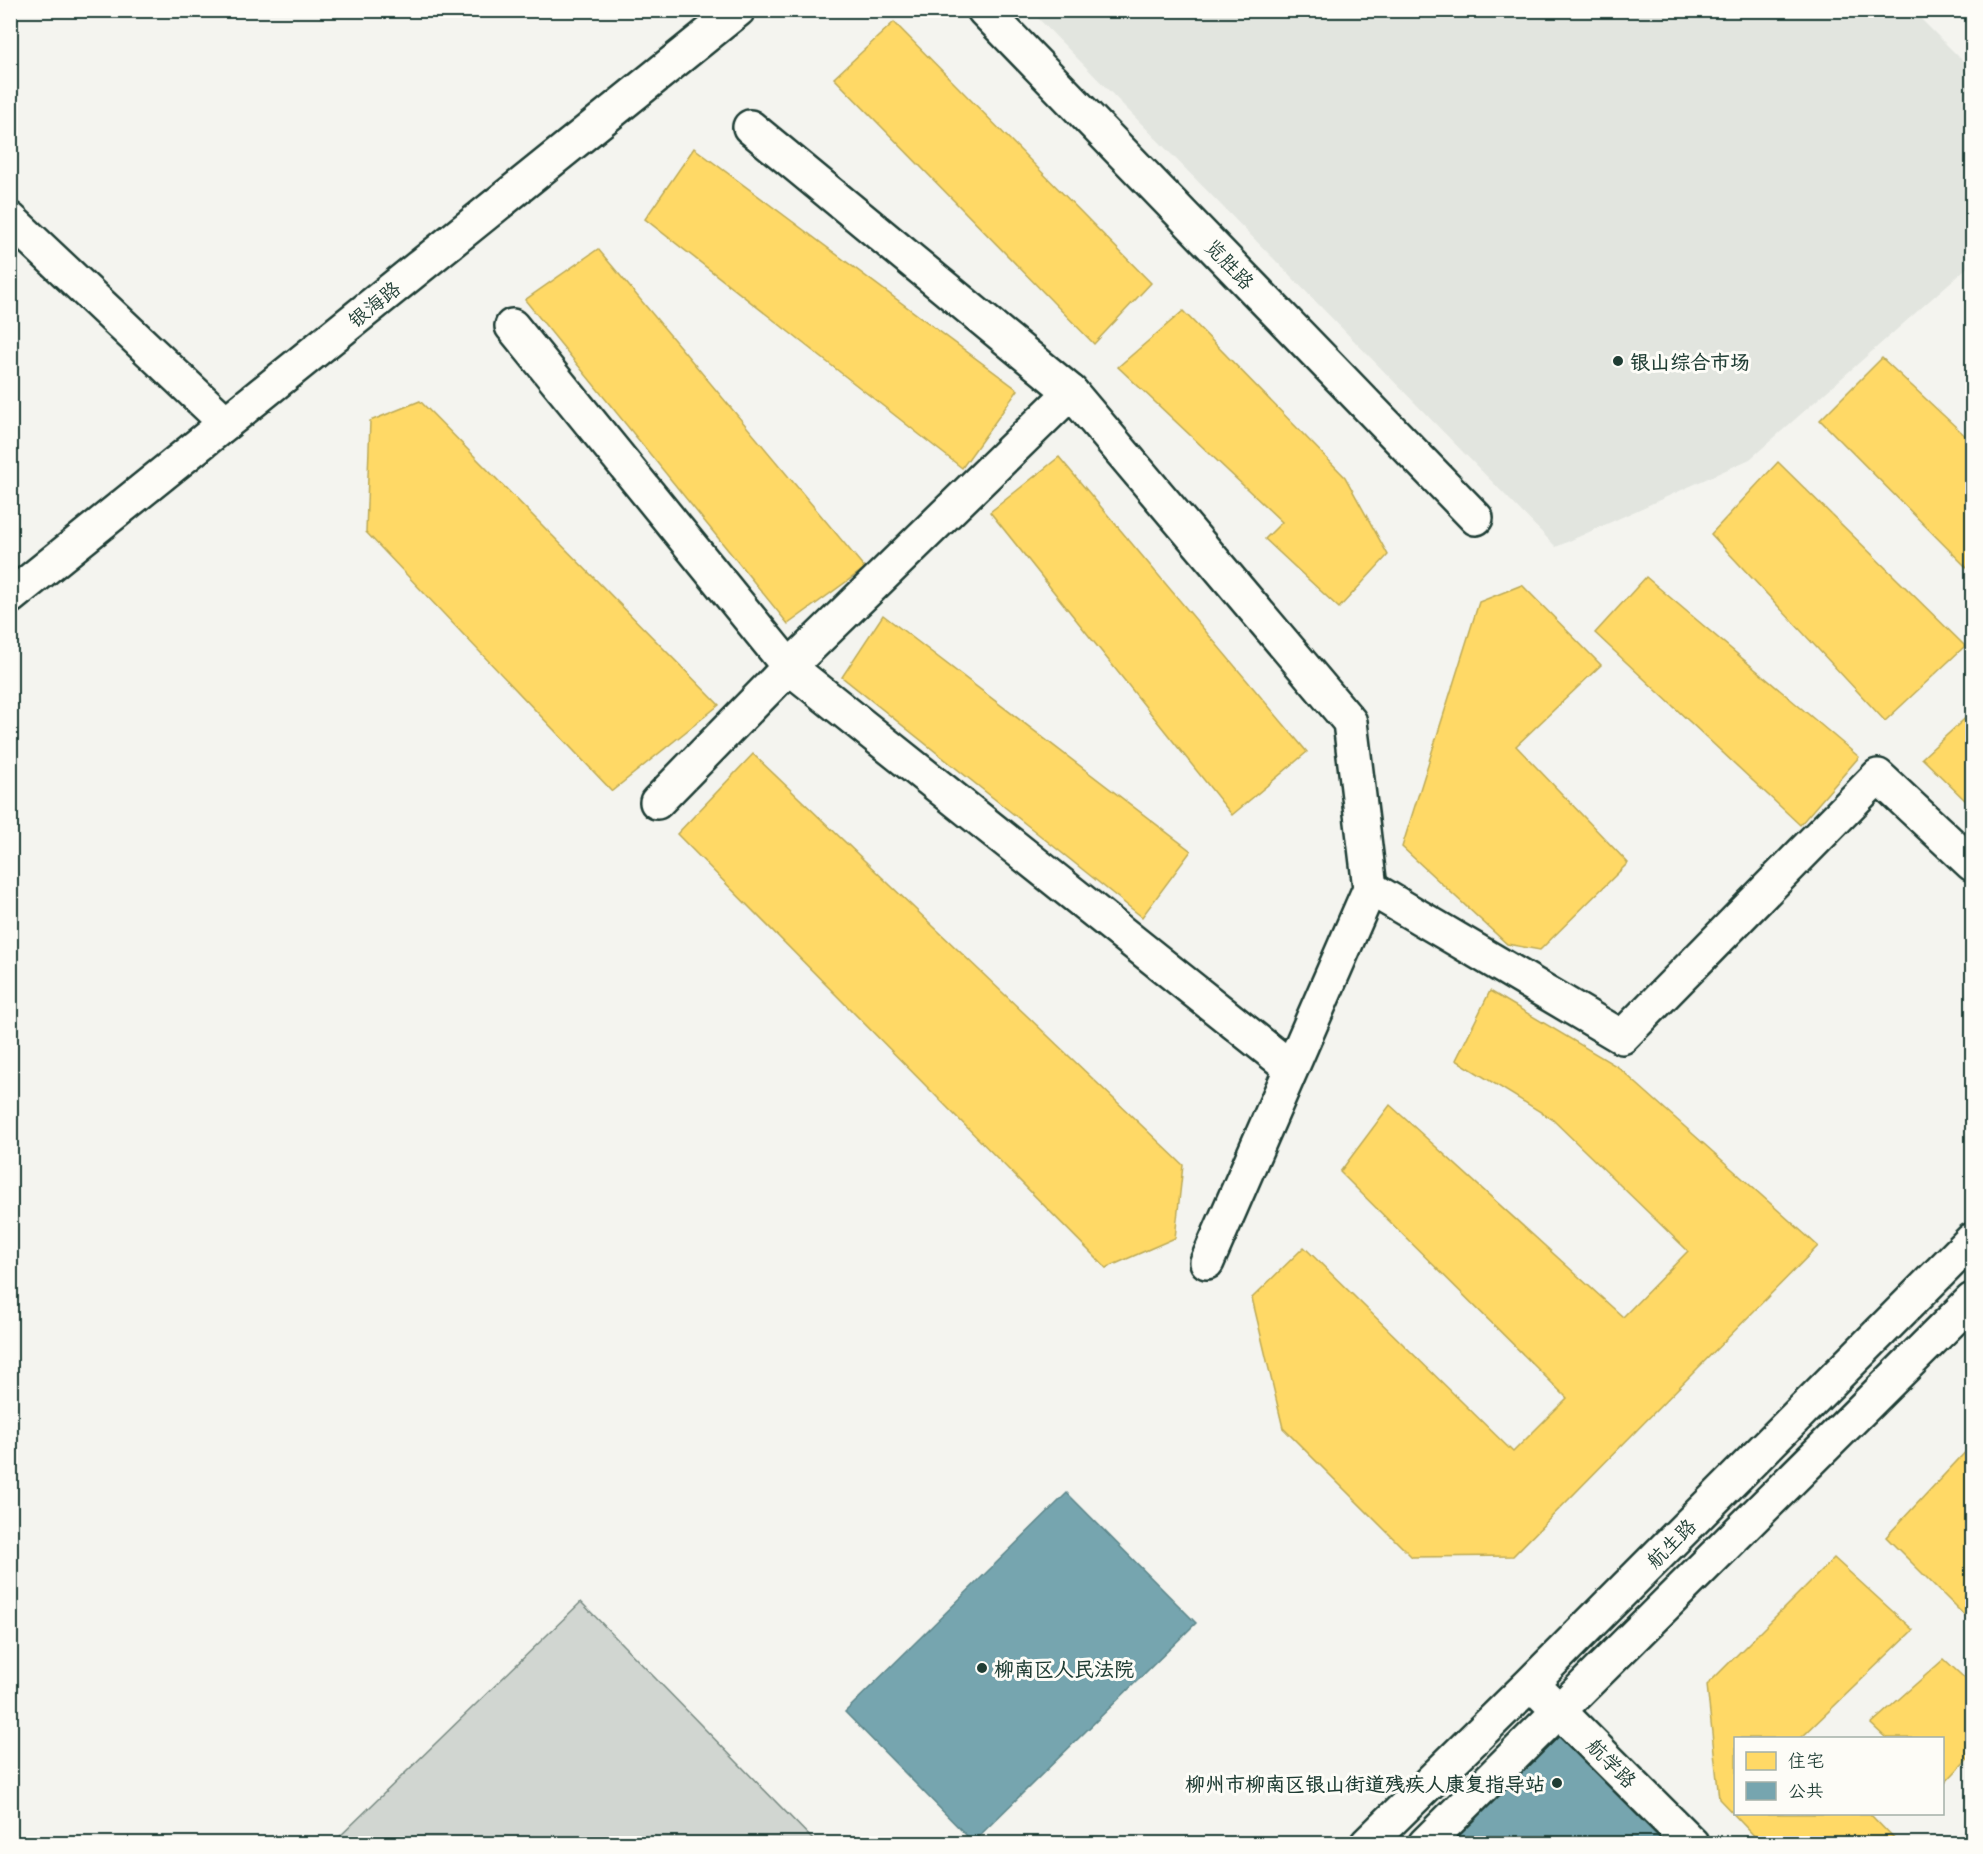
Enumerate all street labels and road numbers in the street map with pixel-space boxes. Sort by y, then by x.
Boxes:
street label: 览胜路 [1199,233,1261,296]
street label: 银海路 [342,274,407,333]
street label: 航生路 [1640,1512,1702,1574]
street label: 航学路 [1581,1732,1643,1794]

